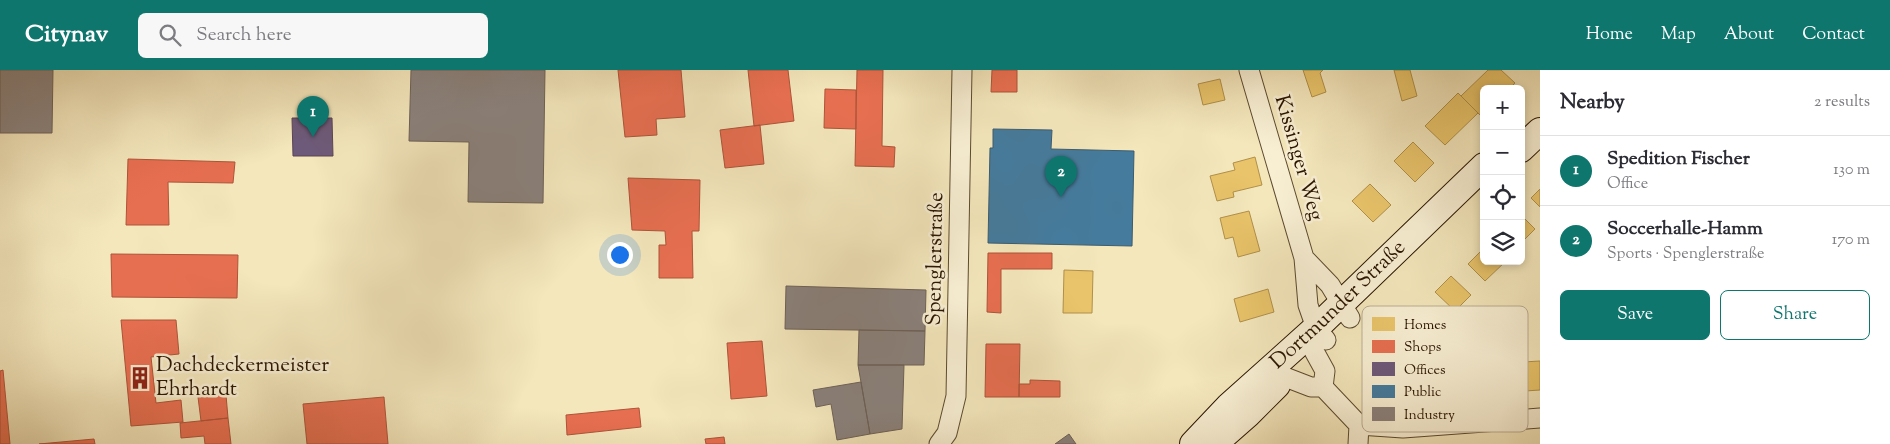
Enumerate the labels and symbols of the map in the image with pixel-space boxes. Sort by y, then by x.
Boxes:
street label: Kissinger Weg [1266,92,1330,224]
pin: 1 [297,96,329,137]
pin: 2 [1045,156,1077,197]
street label: Spenglerstraße [920,192,952,326]
street label: Dortmunder Straße [1264,234,1413,377]
your location [607,242,633,268]
legend [1362,306,1528,432]
text: Homes [1404,316,1446,336]
text: Shops [1404,338,1441,358]
place label: Dachdeckermeister Ehrhardt [156,351,329,405]
text: Offices [1404,361,1446,381]
building icon: Dachdeckermeister Ehrhardt [127,365,153,391]
text: Public [1404,383,1441,403]
text: Industry [1404,406,1455,426]

